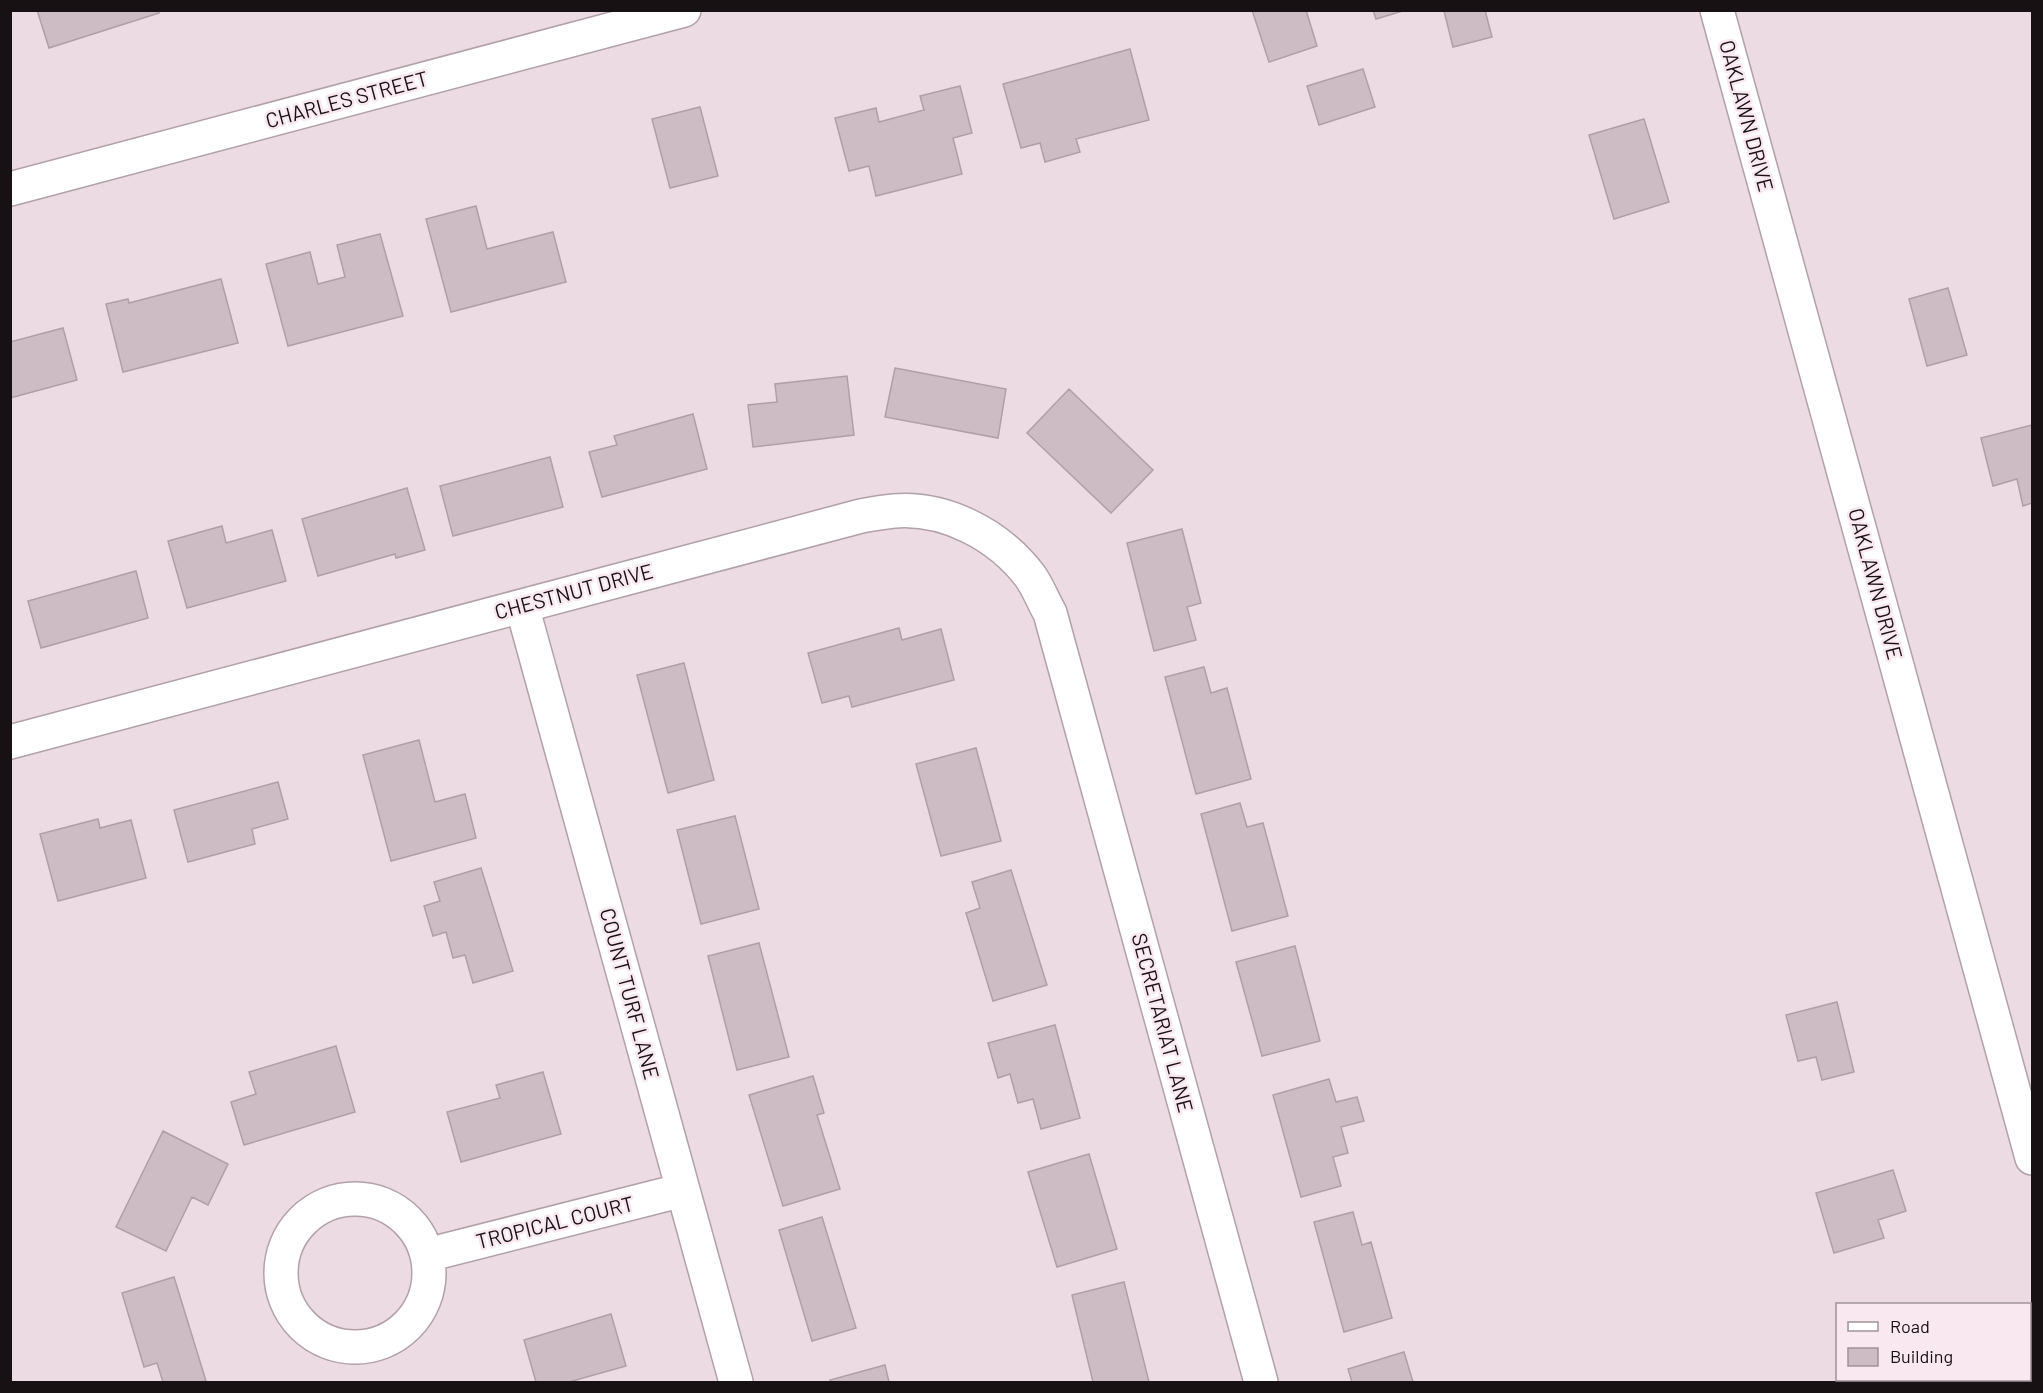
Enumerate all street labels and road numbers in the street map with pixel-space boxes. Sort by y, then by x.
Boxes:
street label: OAKLAWN DRIVE [1715,37,1780,194]
street label: CHARLES STREET [263,65,431,132]
street label: OAKLAWN DRIVE [1844,505,1909,662]
street label: CHESTNUT DRIVE [492,557,656,624]
street label: COUNT TURF LANE [596,905,665,1082]
street label: SECRETARIAT LANE [1127,930,1199,1115]
street label: TROPICAL COURT [473,1190,636,1253]

